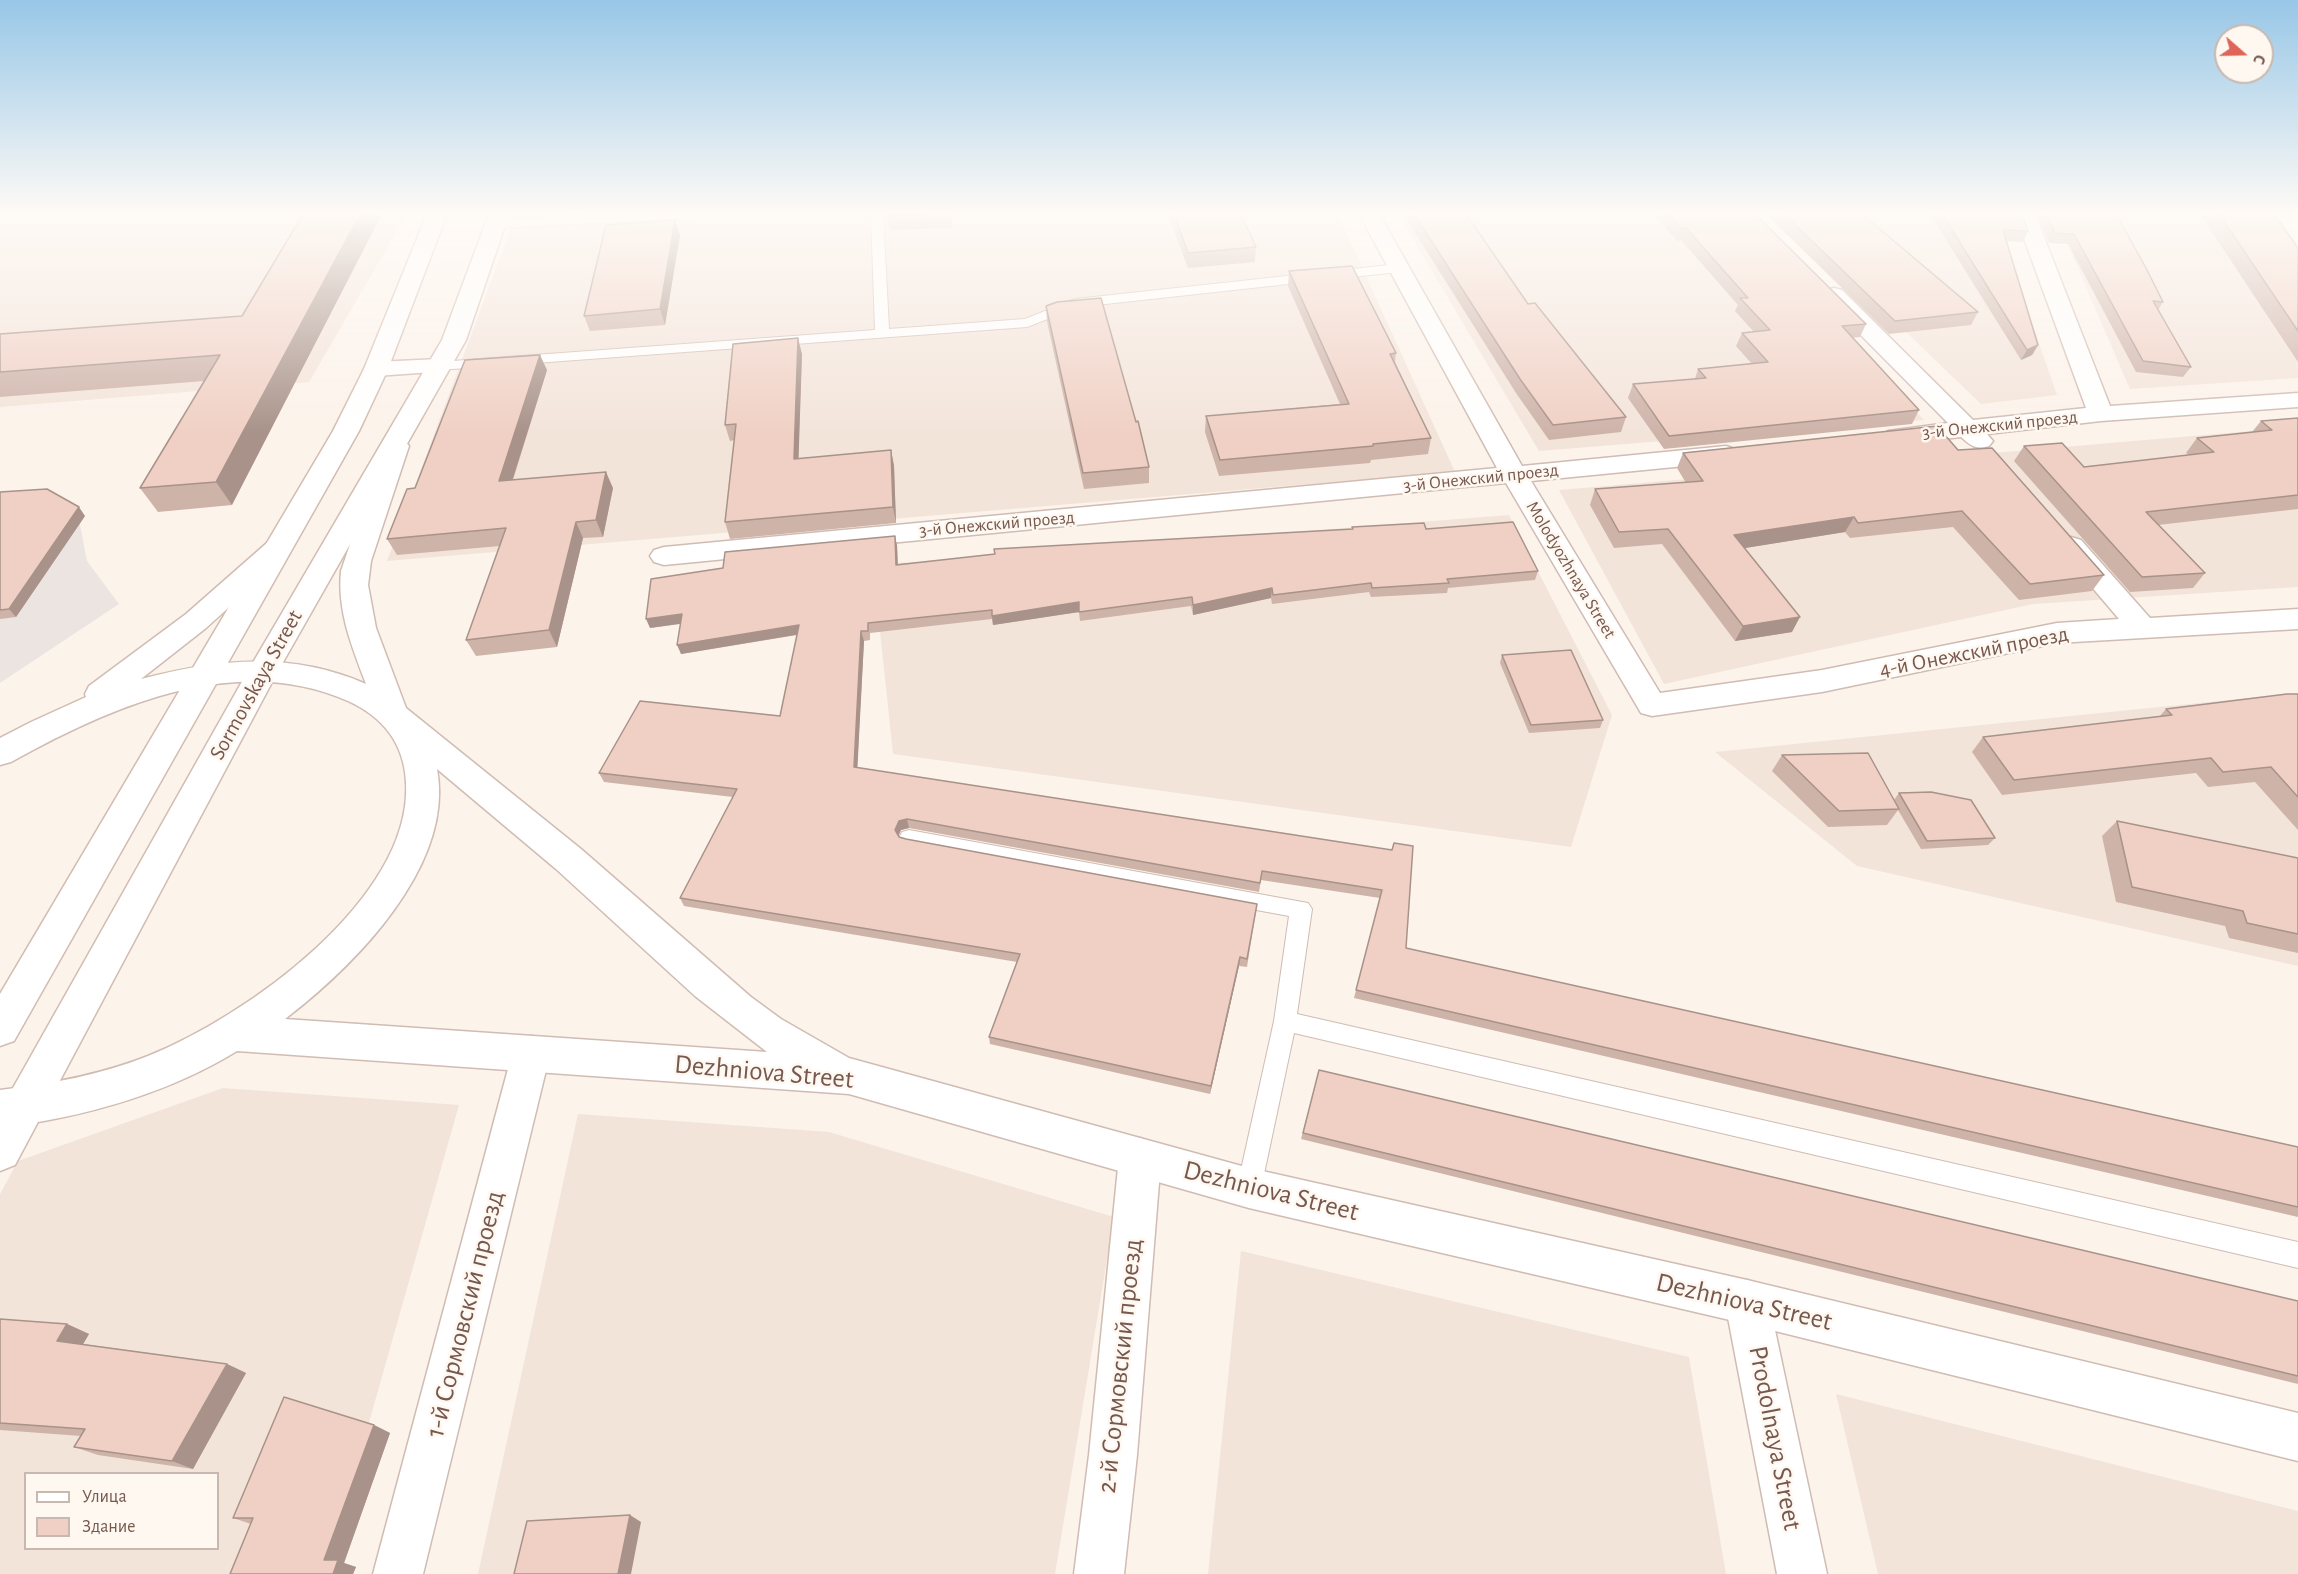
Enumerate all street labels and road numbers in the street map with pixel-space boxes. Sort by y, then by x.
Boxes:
street label: 3-й Онежский проезд [1921,406,2079,444]
street label: 3-й Онежский проезд [1402,459,1560,497]
street label: Molodyozhnaya Street [1521,497,1621,643]
street label: 3-й Онежский проезд [918,506,1076,542]
street label: Sormovskaya Street [204,605,308,765]
street label: 4-й Онежский проезд [1877,621,2071,683]
street label: Dezhniova Street [673,1048,855,1096]
street label: Dezhniova Street [1180,1154,1362,1228]
street label: 1-й Сормовский проезд [419,1187,511,1441]
street label: 2-й Сормовский проезд [1091,1237,1149,1495]
street label: Dezhniova Street [1653,1266,1835,1338]
street label: Prodolnaya Street [1741,1343,1809,1533]

